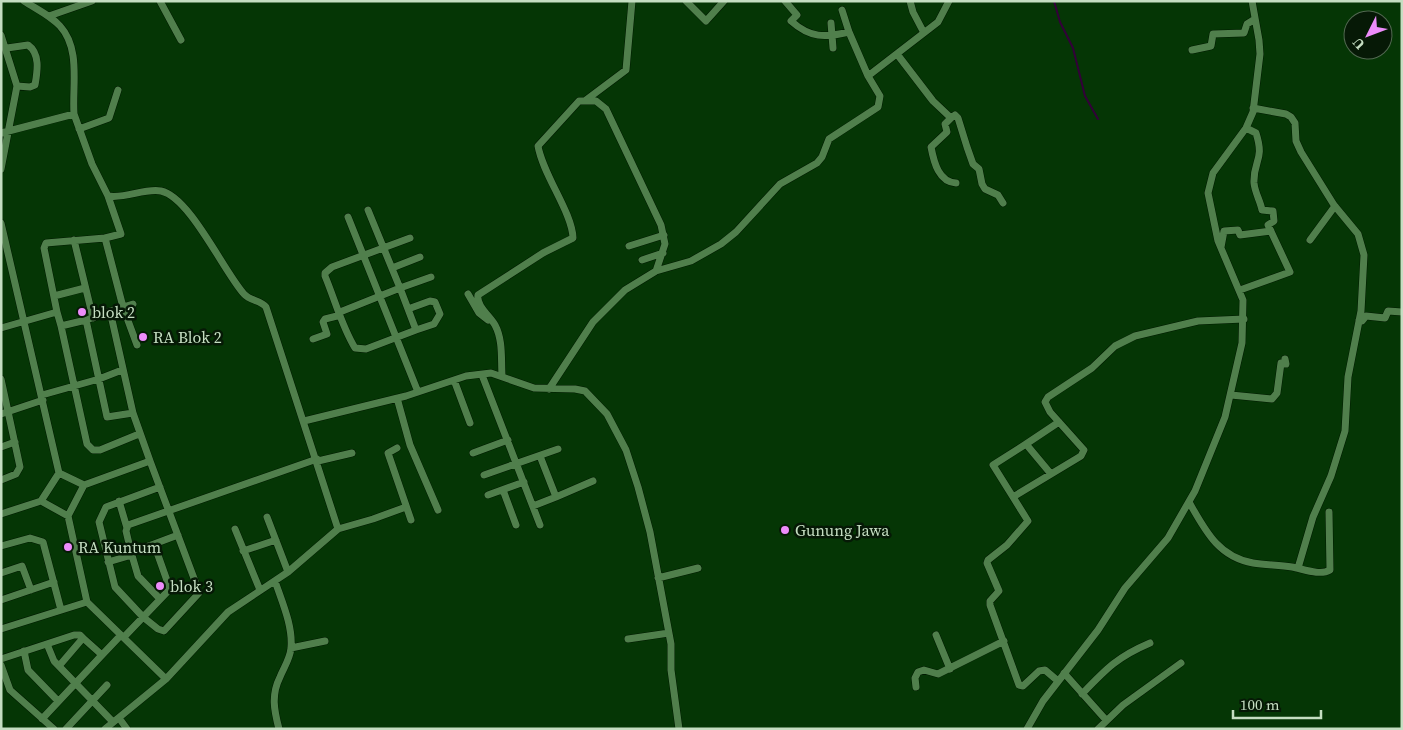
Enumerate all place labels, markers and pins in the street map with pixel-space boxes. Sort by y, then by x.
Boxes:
place label: blok 2 [92,301,135,323]
marker: blok 2 [76,306,88,318]
place label: RA Blok 2 [153,326,222,348]
marker: RA Blok 2 [137,331,149,343]
place label: Gunung Jawa [795,519,890,541]
marker: Gunung Jawa [779,524,791,536]
place label: RA Kuntum [78,536,161,558]
marker: RA Kuntum [62,541,74,553]
place label: blok 3 [170,575,213,597]
marker: blok 3 [154,580,166,592]

